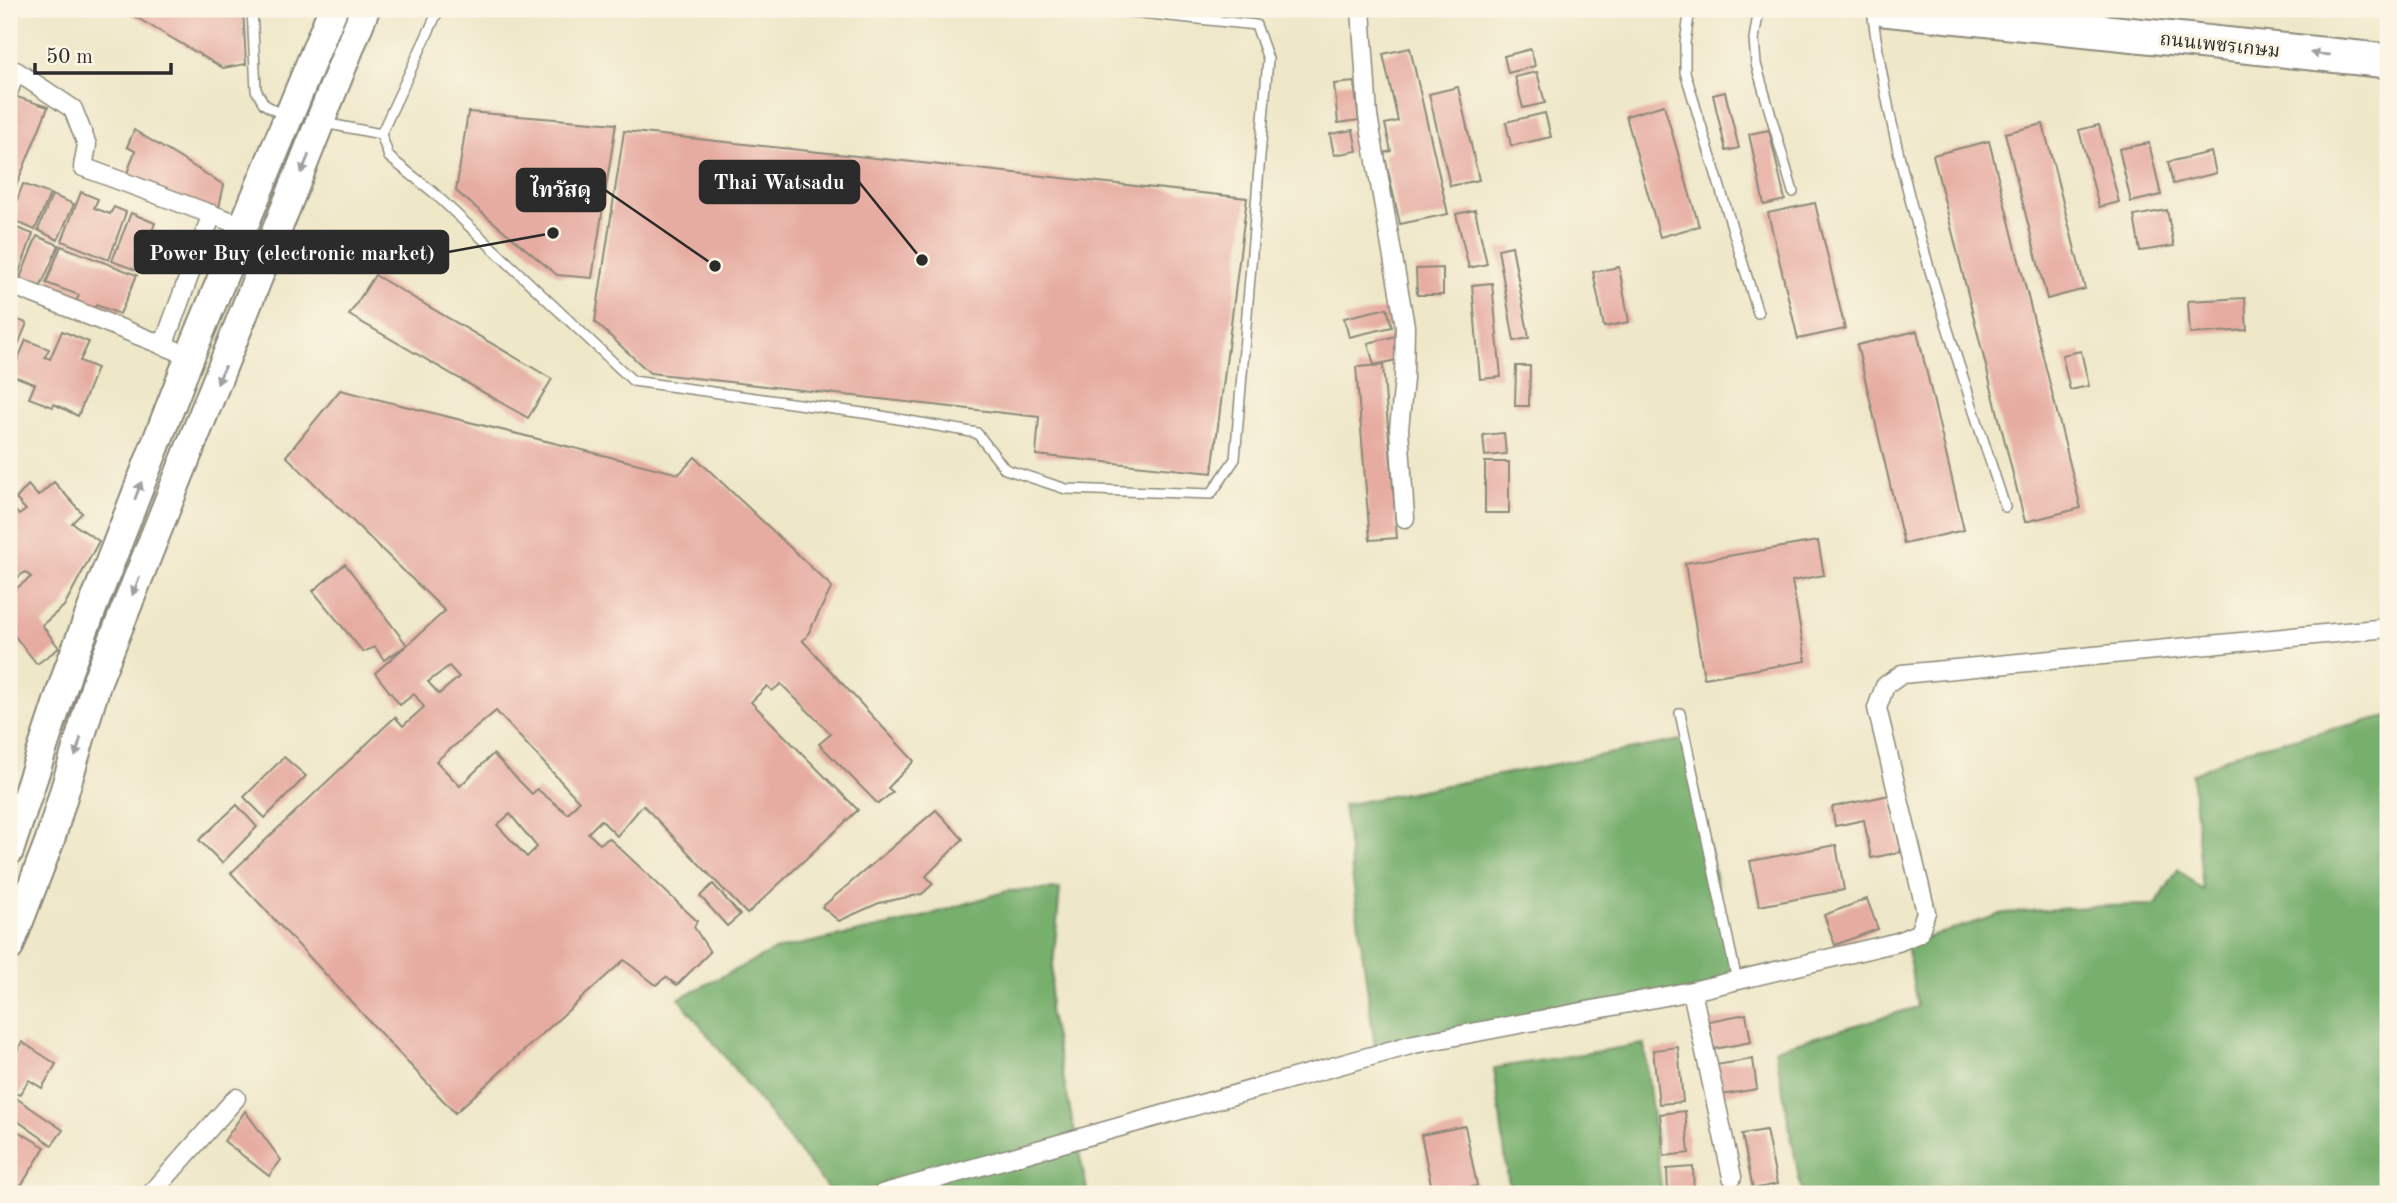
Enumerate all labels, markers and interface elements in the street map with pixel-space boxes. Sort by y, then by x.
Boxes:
street label: ถนนเพชรเกษม [2159,31,2281,62]
scale bar [35,32,172,76]
text: 50 m [46,47,93,68]
one-way arrow [2309,49,2331,60]
one-way arrow [299,153,310,174]
callout: Thai Watsadu [700,161,859,203]
callout: ไทวัสดุ [517,169,605,211]
text: Thai Watsadu [714,173,845,194]
text: ไทวัสดุ [530,175,591,204]
callout: Power Buy (electronic market) [135,231,448,273]
text: Power Buy (electronic market) [149,244,435,265]
one-way arrow [215,365,226,386]
one-way arrow [132,480,143,501]
one-way arrow [130,576,142,596]
one-way arrow [72,736,82,757]

